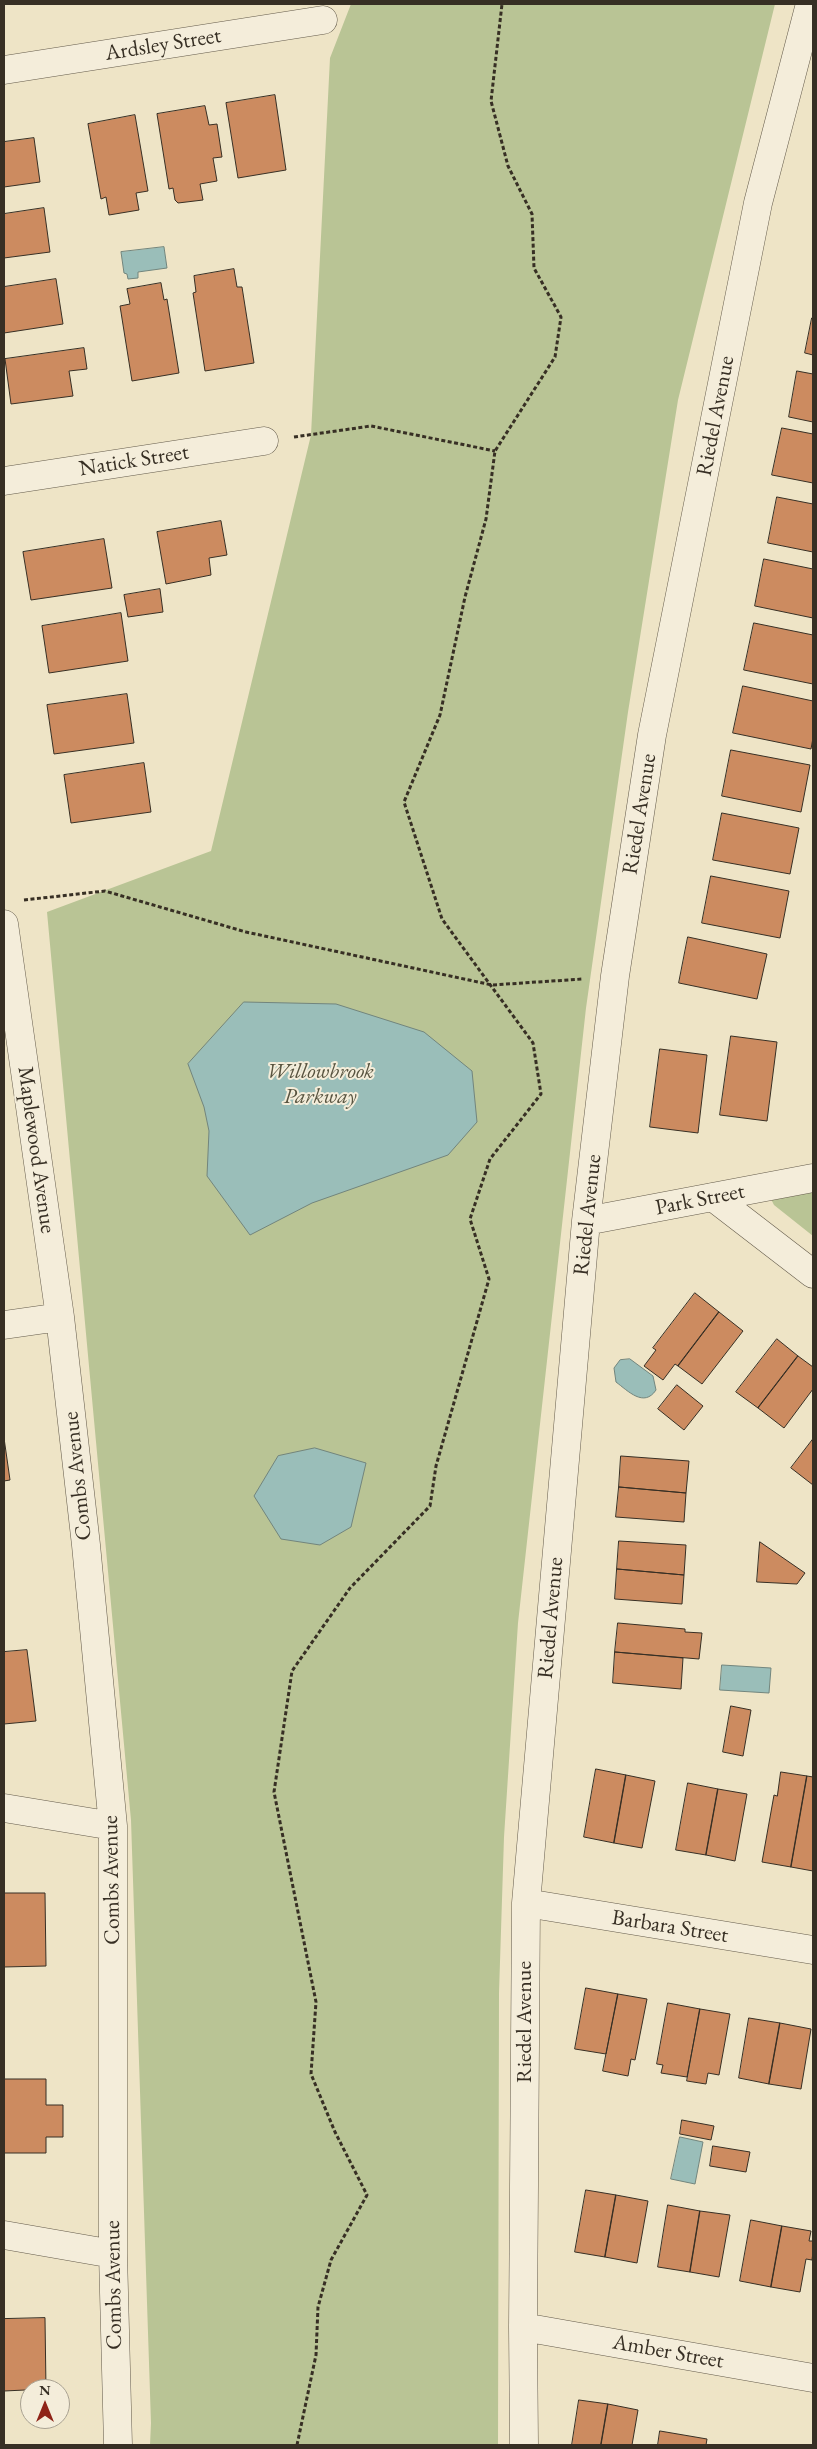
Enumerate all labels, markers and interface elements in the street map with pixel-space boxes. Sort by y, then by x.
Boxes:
street label: Ardsley Street [103,23,223,67]
street label: Riedel Avenue [691,354,741,478]
street label: Natick Street [77,439,191,483]
street label: Riedel Avenue [617,752,663,876]
park label: Willowbrook Parkway [266,1059,374,1110]
street label: Maplewood Avenue [11,1065,61,1235]
street label: Riedel Avenue [568,1153,608,1277]
street label: Park Street [653,1178,747,1222]
street label: Combs Avenue [58,1410,98,1542]
street label: Riedel Avenue [533,1556,569,1680]
street label: Combs Avenue [98,1815,126,1945]
street label: Barbara Street [610,1905,730,1949]
street label: Riedel Avenue [512,1961,538,2083]
street label: Combs Avenue [100,2220,128,2350]
street label: Amber Street [610,2329,726,2375]
north arrow [20,2379,70,2429]
text: N [39,2381,51,2399]

